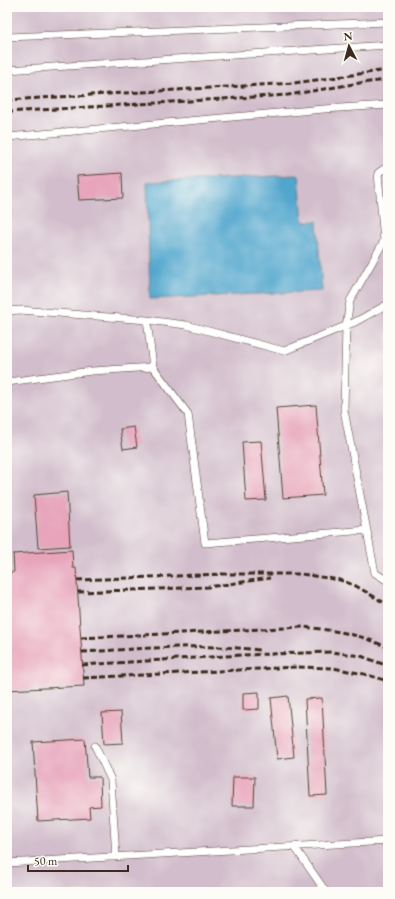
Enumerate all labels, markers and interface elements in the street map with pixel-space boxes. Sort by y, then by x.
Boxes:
north arrow [329,26,369,66]
text: N [343,29,353,43]
scale bar [28,847,128,873]
text: 50 m [34,853,58,869]

